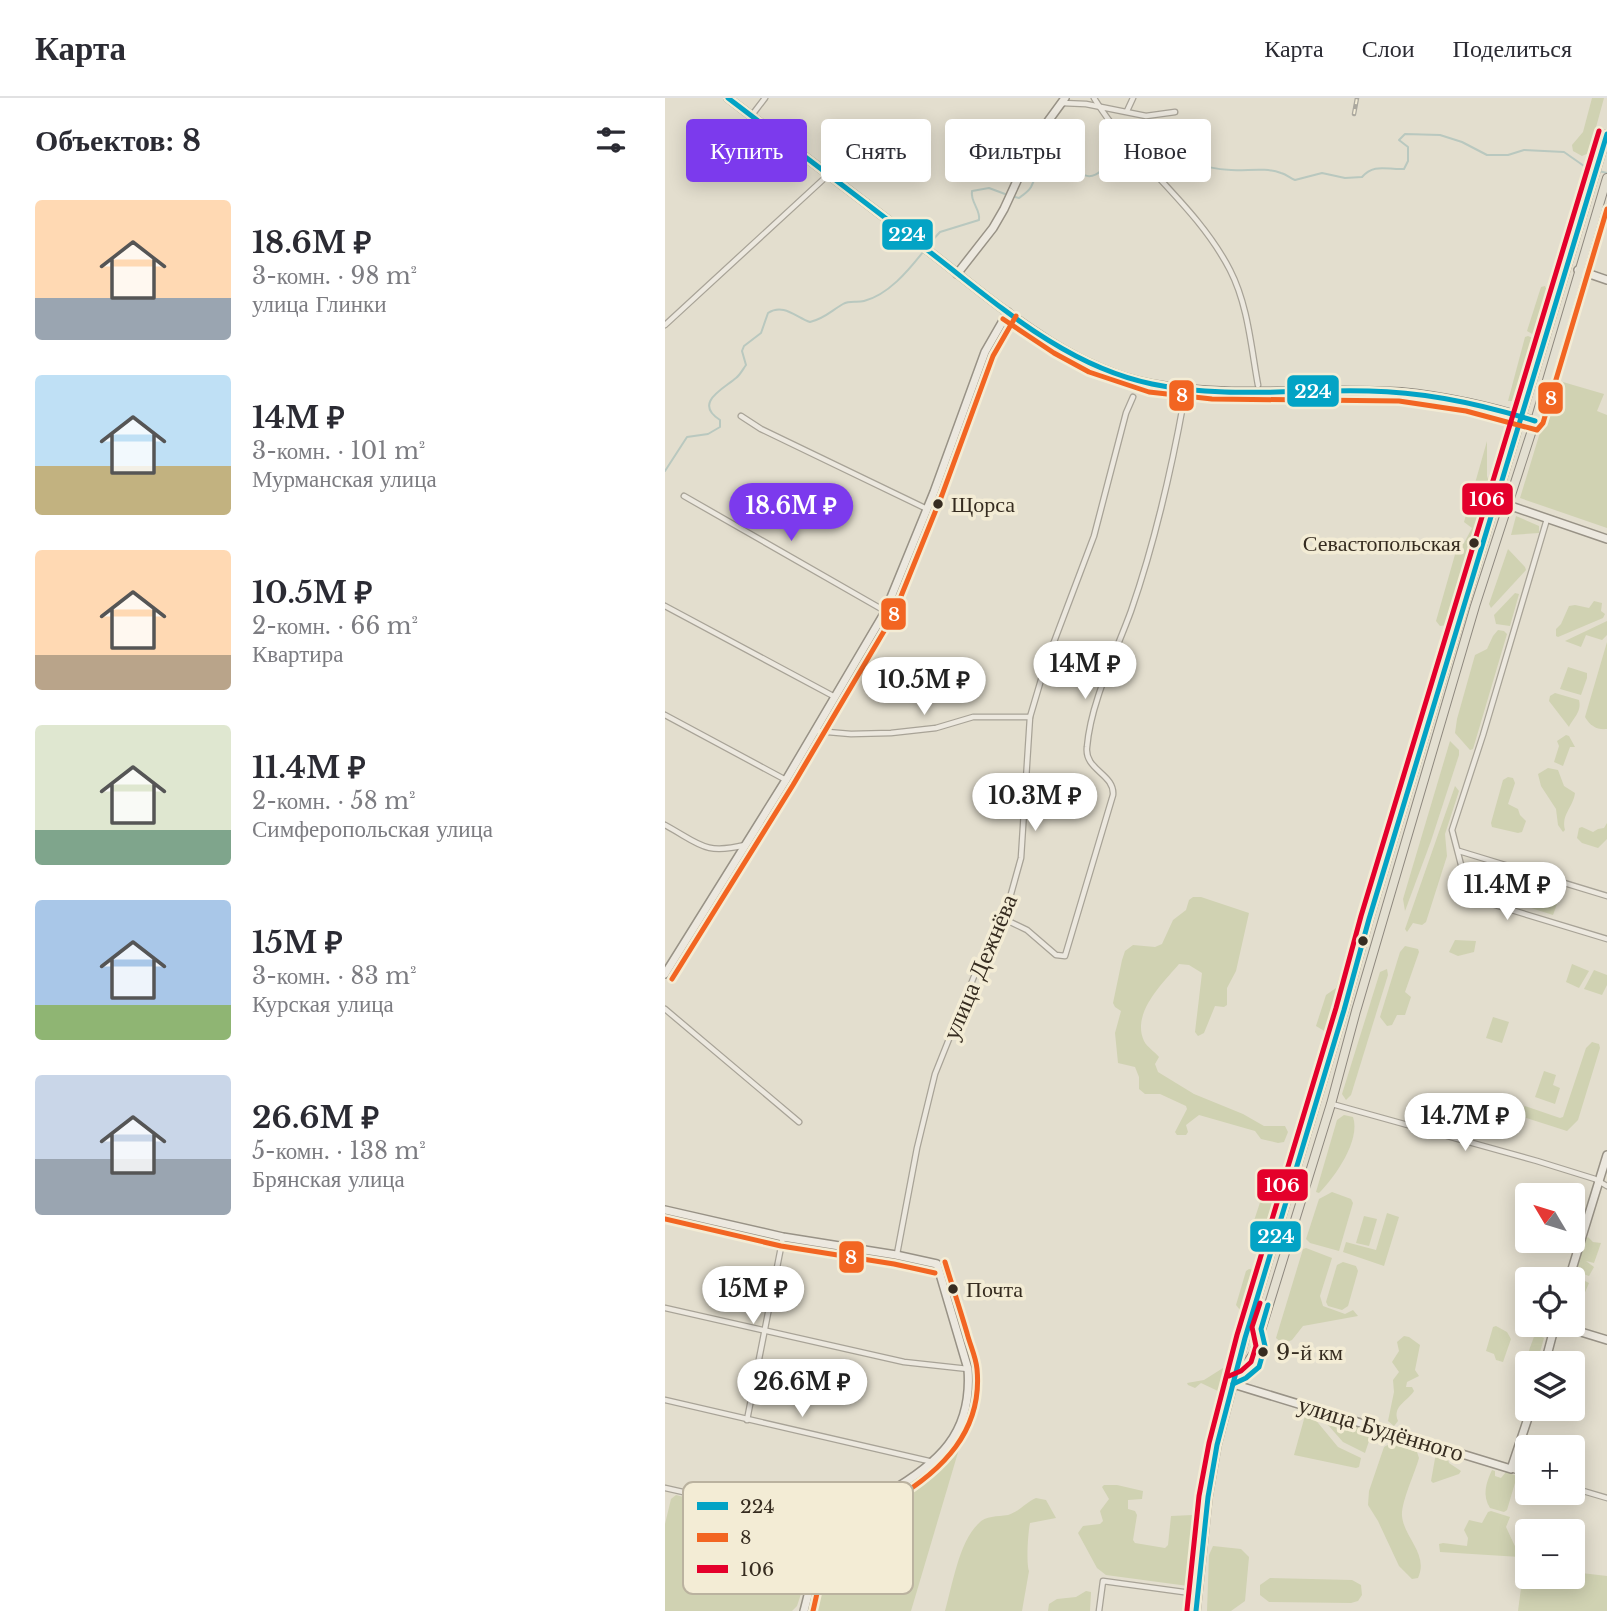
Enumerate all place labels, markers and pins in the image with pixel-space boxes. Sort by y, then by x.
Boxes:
pin: 18.6M ₽ [726,484,856,543]
place label: Щорса [951,491,1015,518]
marker: Щорса [931,497,945,511]
place label: Севастопольская [1303,530,1461,557]
marker: Севастопольская [1467,536,1481,550]
pin: 14M ₽ [1036,642,1134,701]
pin: 10.5M ₽ [859,658,989,717]
pin: 10.3M ₽ [970,774,1100,833]
pin: 11.4M ₽ [1442,862,1572,922]
unlabelled marker [1356,934,1370,948]
pin: 14.7M ₽ [1400,1094,1530,1153]
pin: 15M ₽ [704,1266,802,1326]
place label: Почта [966,1276,1023,1303]
marker: Почта [946,1282,960,1296]
place label: 9-й км [1276,1339,1343,1366]
marker: 9-й км [1256,1345,1270,1359]
pin: 26.6M ₽ [737,1360,867,1419]

